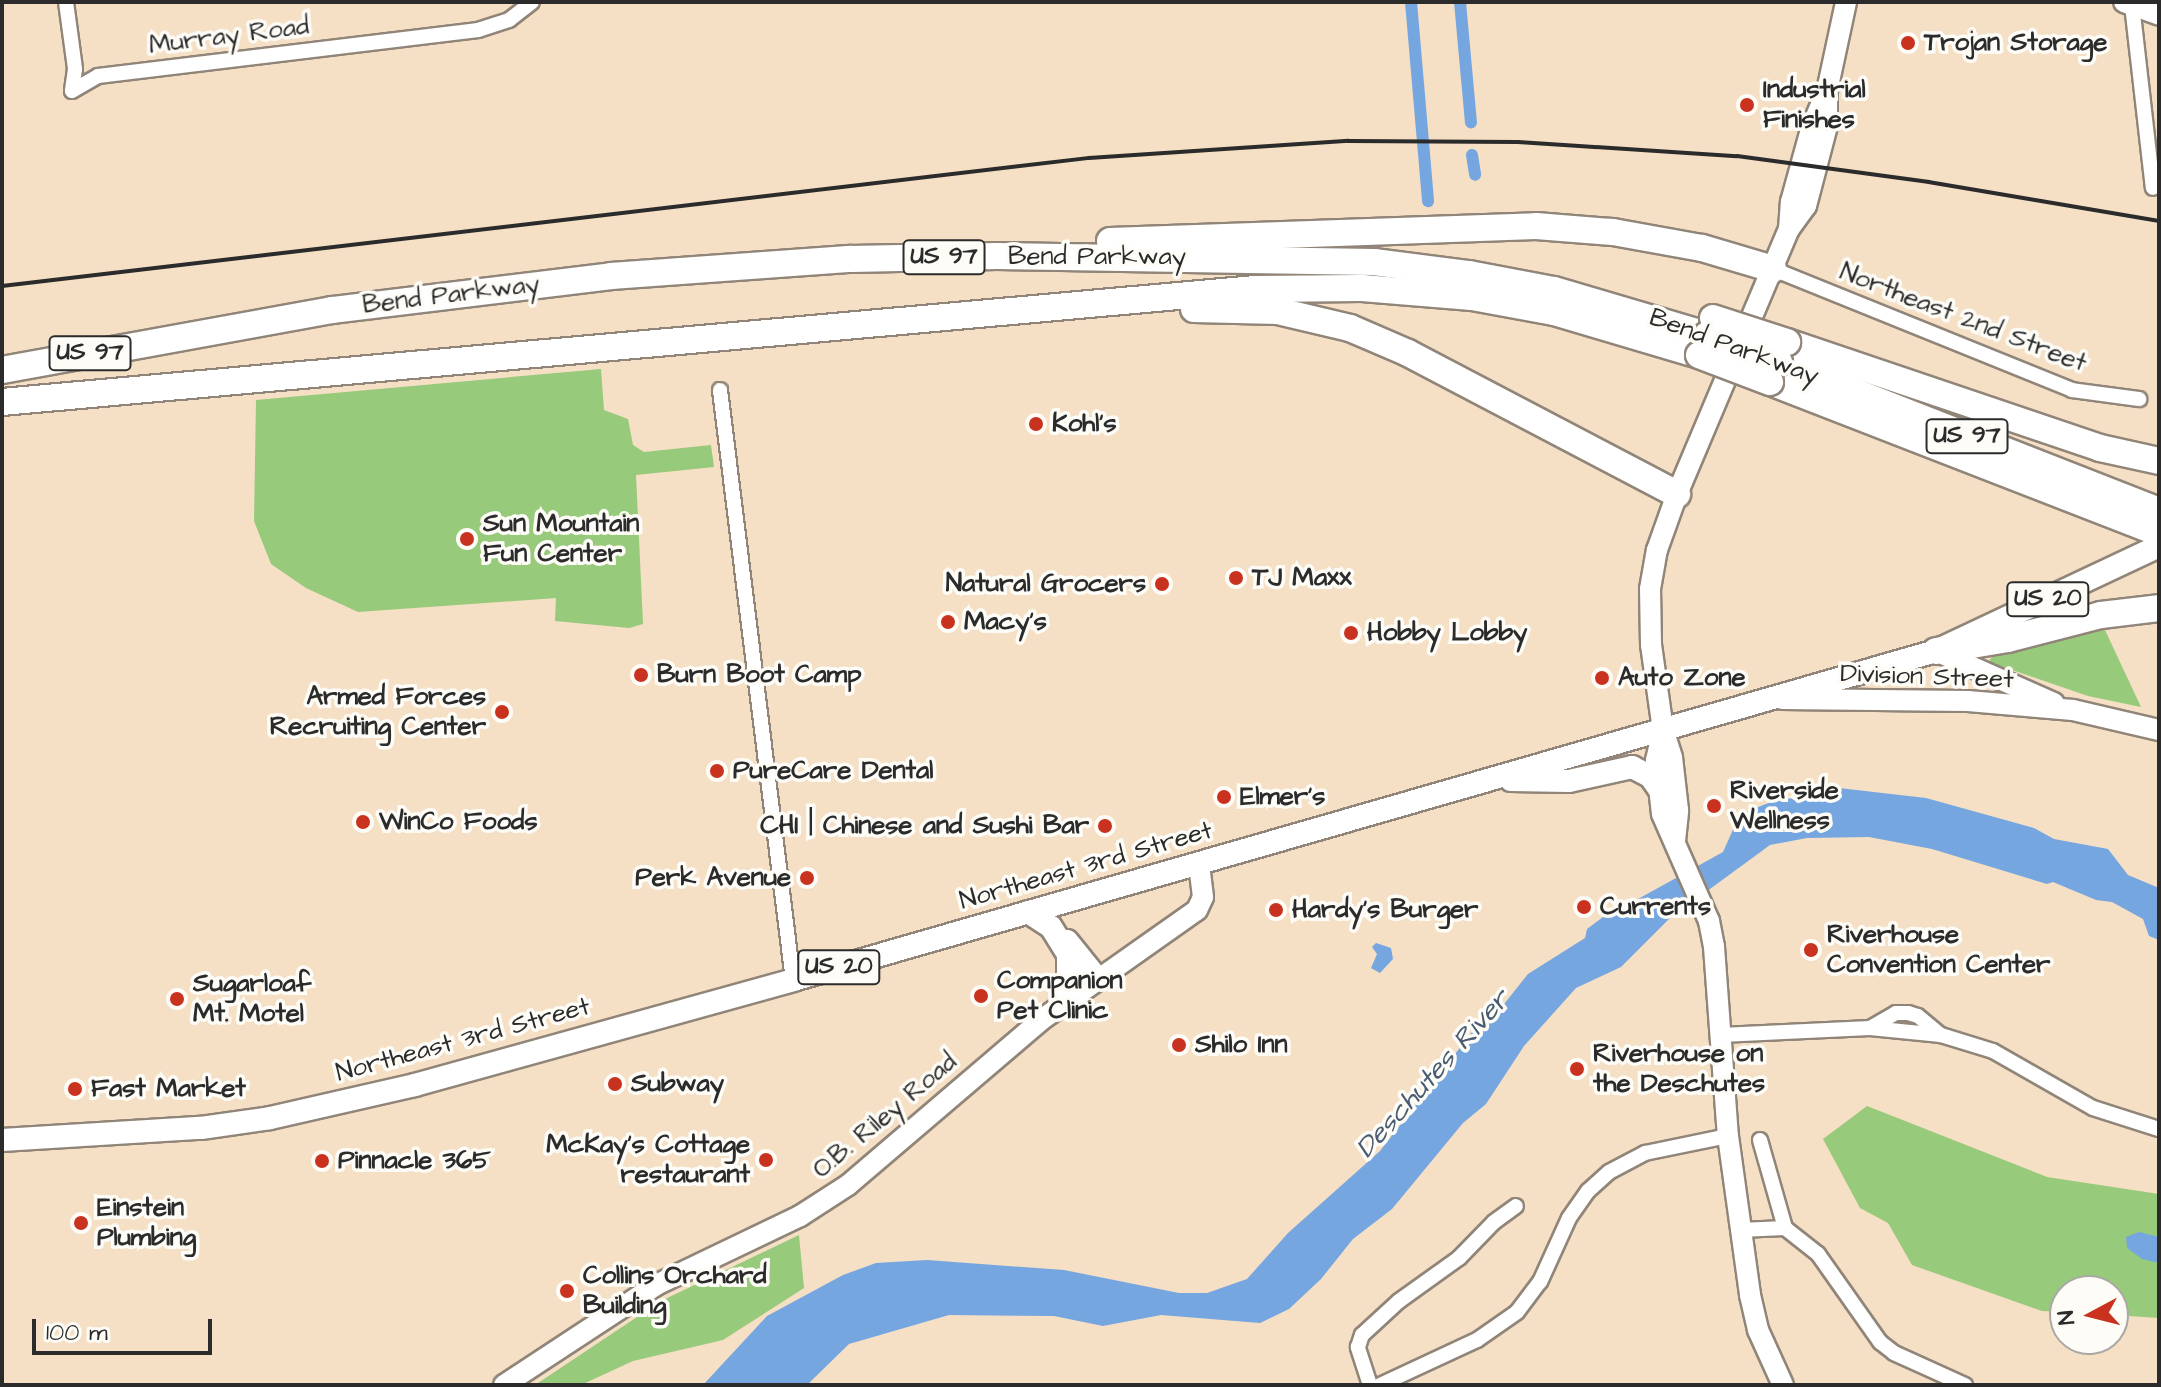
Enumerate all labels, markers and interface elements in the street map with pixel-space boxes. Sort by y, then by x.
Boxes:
street label: Murray Road [147,11,311,61]
place label: Trojan Storage [1924,27,2107,59]
marker: Trojan Storage [1899,34,1917,52]
place label: Industrial Finishes [1763,74,1866,136]
marker: Industrial Finishes [1738,96,1756,114]
road number: US 97 [902,237,986,277]
street label: Bend Parkway [1008,241,1186,273]
street label: Northeast 2nd Street [1835,257,2091,379]
street label: Bend Parkway [361,269,541,321]
street label: Bend Parkway [1645,302,1823,392]
road number: US 97 [48,333,132,373]
place label: Kohl's [1052,408,1117,440]
marker: Kohl's [1027,415,1045,433]
road number: US 97 [1925,416,2009,456]
place label: Sun Mountain Fun Center [483,508,639,570]
marker: Sun Mountain Fun Center [458,530,476,548]
place label: TJ Maxx [1252,562,1352,594]
place label: Natural Grocers [946,568,1146,600]
marker: TJ Maxx [1227,569,1245,587]
marker: Natural Grocers [1153,575,1171,593]
road number: US 20 [2006,579,2090,619]
place label: Macy's [964,606,1047,638]
marker: Macy's [939,613,957,631]
place label: Hobby Lobby [1367,617,1527,649]
marker: Hobby Lobby [1342,624,1360,642]
street label: Division Street [1840,658,2014,696]
place label: Burn Boot Camp [657,659,861,691]
place label: Auto Zone [1618,662,1745,694]
marker: Burn Boot Camp [632,666,650,684]
marker: Auto Zone [1593,669,1611,687]
place label: Armed Forces Recruiting Center [270,681,486,742]
marker: Armed Forces Recruiting Center [493,703,511,721]
place label: PureCare Dental [733,755,933,787]
marker: PureCare Dental [708,762,726,780]
place label: Riverside Wellness [1730,775,1839,836]
place label: Elmer's [1240,781,1325,813]
marker: Elmer's [1215,788,1233,806]
marker: Riverside Wellness [1705,797,1723,815]
place label: WinCo Foods [379,806,537,838]
place label: CHI | Chinese and Sushi Bar [760,810,1089,842]
marker: WinCo Foods [354,813,372,831]
street label: Northeast 3rd Street [956,815,1216,917]
marker: CHI | Chinese and Sushi Bar [1096,817,1114,835]
place label: Perk Avenue [635,862,791,894]
marker: Perk Avenue [798,869,816,887]
place label: Currents [1600,891,1711,923]
place label: Hardy's Burger [1292,894,1478,926]
marker: Currents [1575,898,1593,916]
marker: Hardy's Burger [1267,901,1285,919]
place label: Riverhouse Convention Center [1827,919,2050,980]
marker: Riverhouse Convention Center [1802,941,1820,959]
road number: US 20 [797,947,881,987]
place label: Companion Pet Clinic [997,965,1123,1026]
place label: Sugarloaf Mt. Motel [193,968,311,1030]
water label: Deschutes River [1349,983,1517,1165]
marker: Companion Pet Clinic [972,987,990,1005]
marker: Sugarloaf Mt. Motel [168,990,186,1008]
street label: Northeast 3rd Street [333,991,593,1089]
place label: Shilo Inn [1195,1029,1288,1061]
marker: Shilo Inn [1170,1036,1188,1054]
place label: Riverhouse on the Deschutes [1593,1038,1765,1100]
street label: O.B. Riley Road [807,1047,963,1185]
marker: Riverhouse on the Deschutes [1568,1060,1586,1078]
place label: Subway [631,1068,724,1100]
place label: Fast Market [91,1073,246,1105]
marker: Subway [606,1075,624,1093]
marker: Fast Market [66,1080,84,1098]
place label: McKay’s Cottage restaurant [546,1129,750,1190]
place label: Pinnacle 365 [338,1145,491,1177]
marker: McKay’s Cottage restaurant [757,1151,775,1169]
marker: Pinnacle 365 [313,1152,331,1170]
place label: Einstein Plumbing [97,1192,196,1254]
marker: Einstein Plumbing [72,1214,90,1232]
place label: Collins Orchard Building [583,1260,767,1322]
north arrow [2049,1275,2129,1355]
marker: Collins Orchard Building [558,1282,576,1300]
scale bar [36,1303,216,1353]
text: N [2050,1309,2083,1326]
text: 100 m [46,1316,108,1350]

